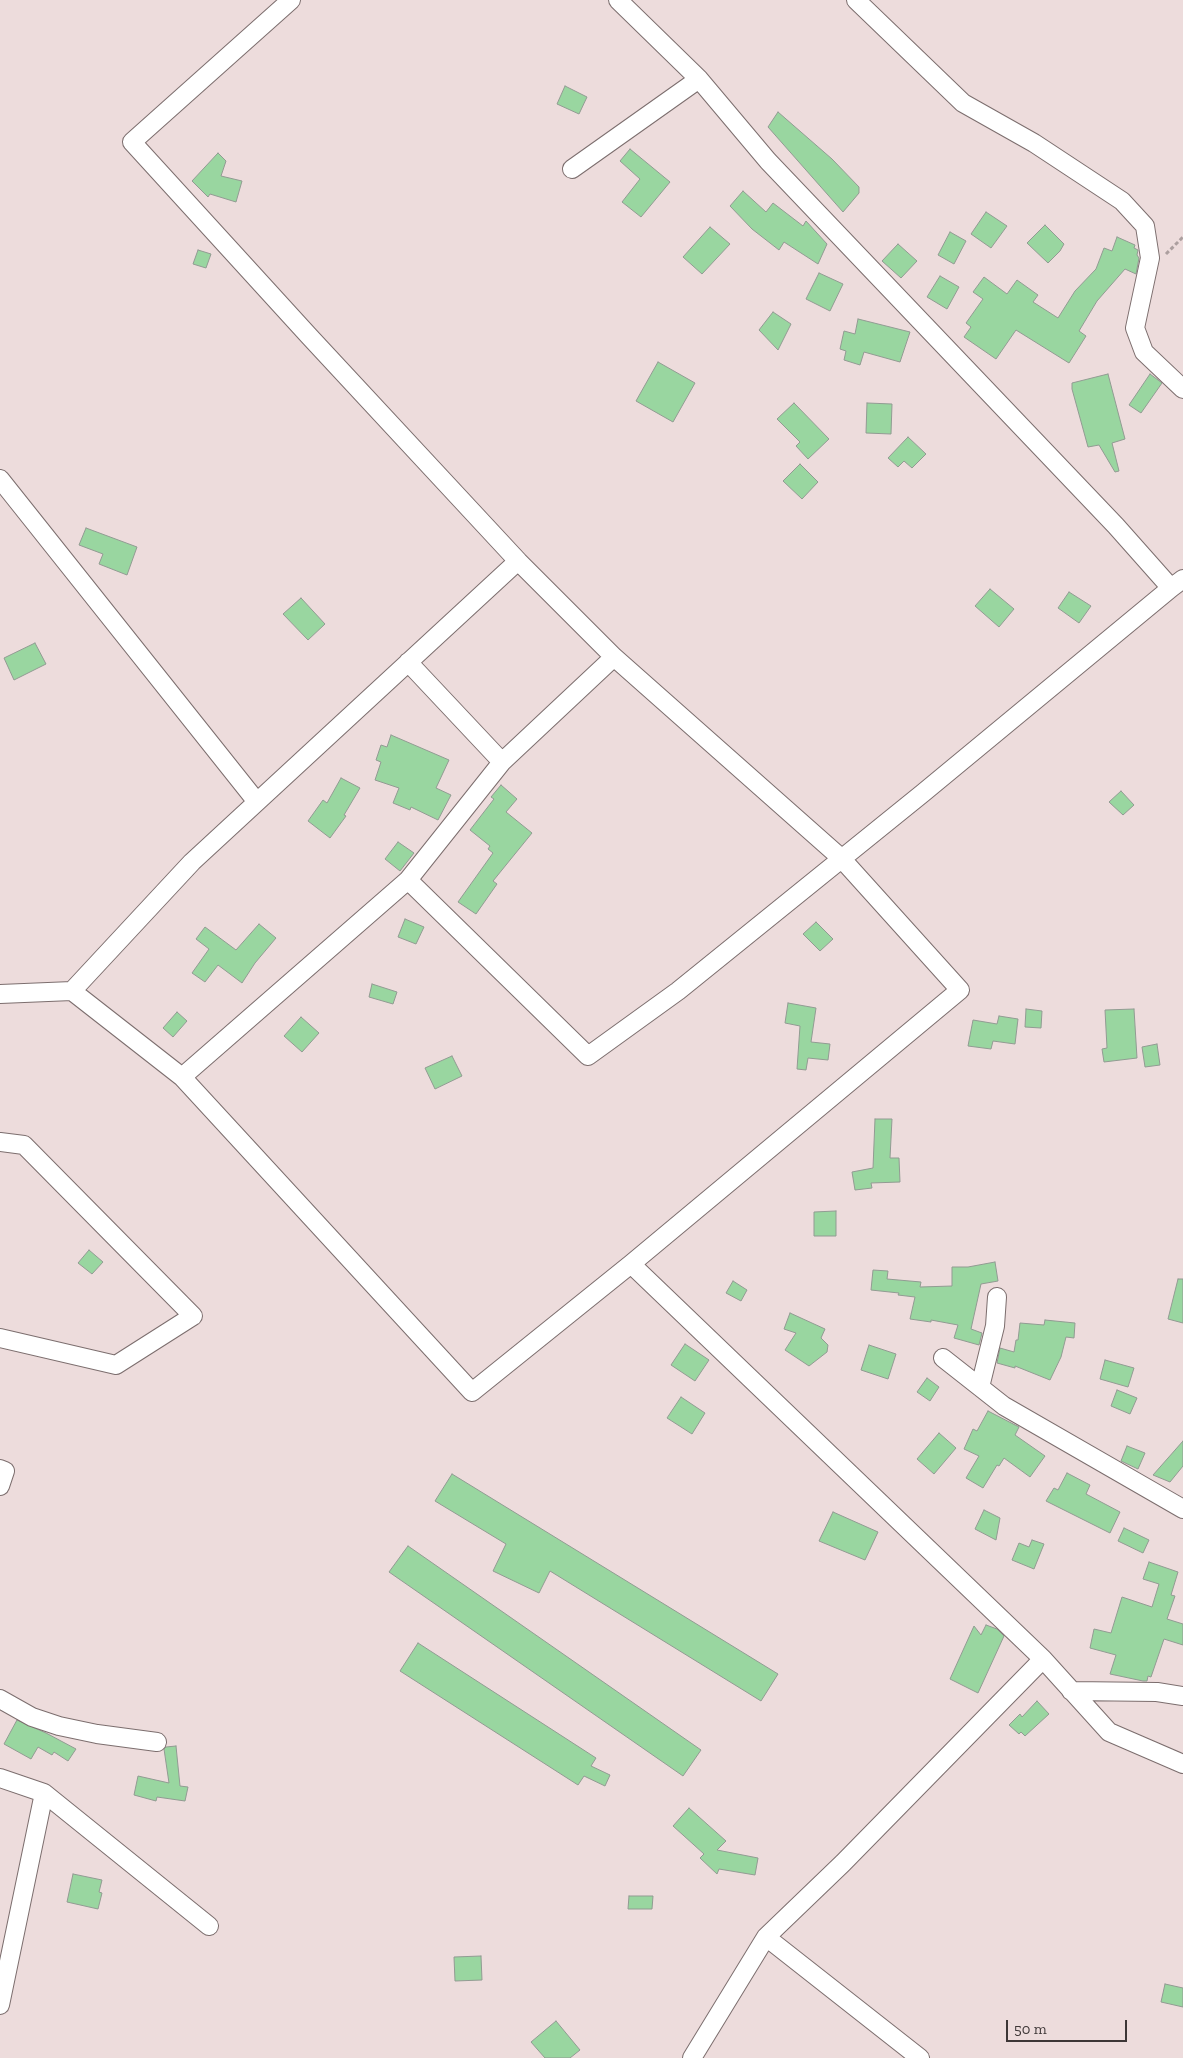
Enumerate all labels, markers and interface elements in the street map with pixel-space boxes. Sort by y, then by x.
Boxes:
scale bar [1008,2010,1129,2042]
text: 50 m [1014,2020,1047,2038]

